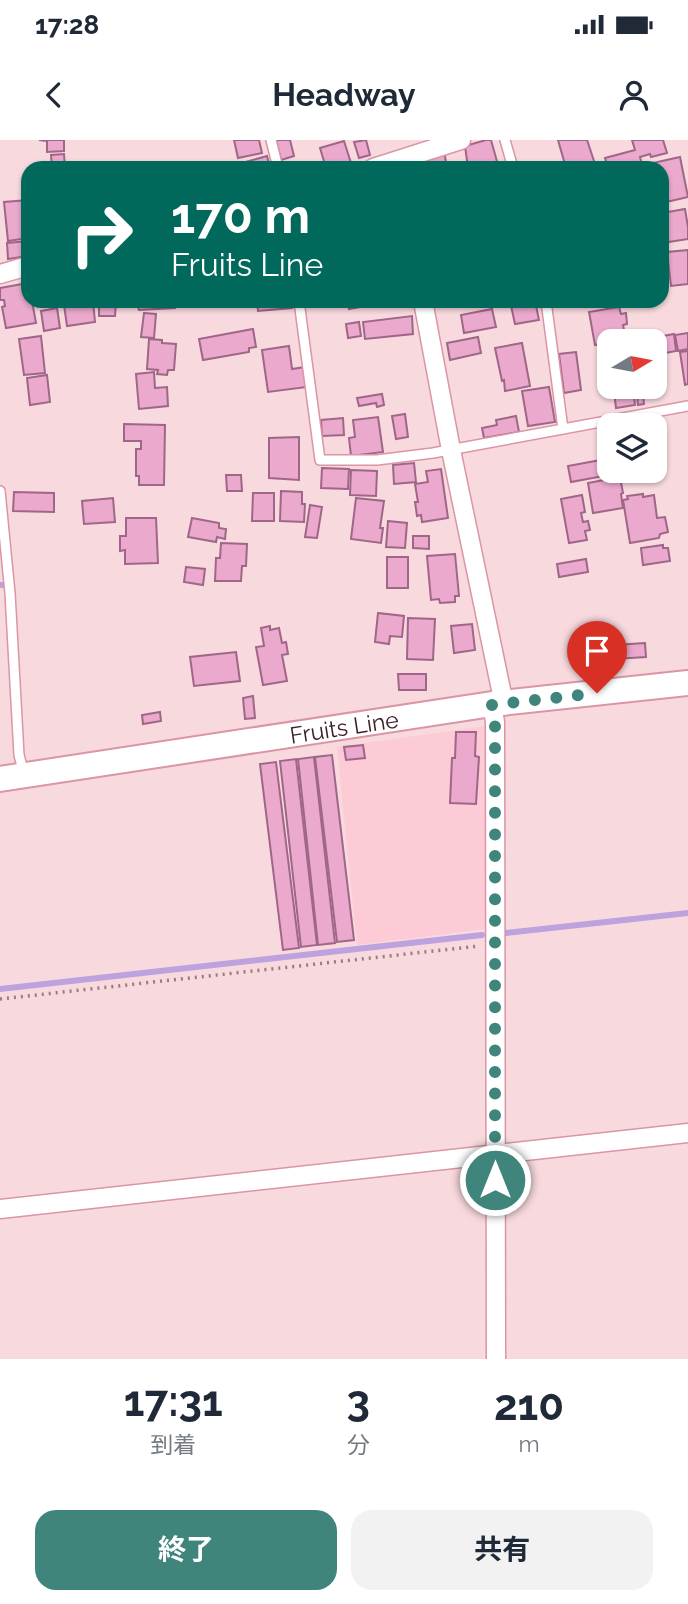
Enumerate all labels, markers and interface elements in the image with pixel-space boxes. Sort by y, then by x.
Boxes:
text: 17:28 [35,10,99,40]
icon: back [35,76,73,114]
text: Headway [272,76,416,113]
icon: person [615,76,653,114]
text: 170 m [171,187,310,244]
icon: right [56,189,147,280]
text: Fruits Line [171,246,323,283]
north arrow [597,329,667,399]
map controls [597,329,667,483]
button: layers [597,413,667,483]
pin [567,621,627,693]
icon: arrive [578,632,616,670]
street label: Fruits Line [288,705,400,748]
position arrow [458,1143,532,1217]
text: 17:31 [124,1377,223,1426]
text: 3 [347,1377,370,1426]
text: 210 [494,1381,564,1430]
text: m [518,1430,540,1457]
text: 到着 [150,1431,196,1458]
text: 分 [347,1431,370,1458]
button: 終了 [35,1510,337,1590]
button: 共有 [351,1510,653,1590]

